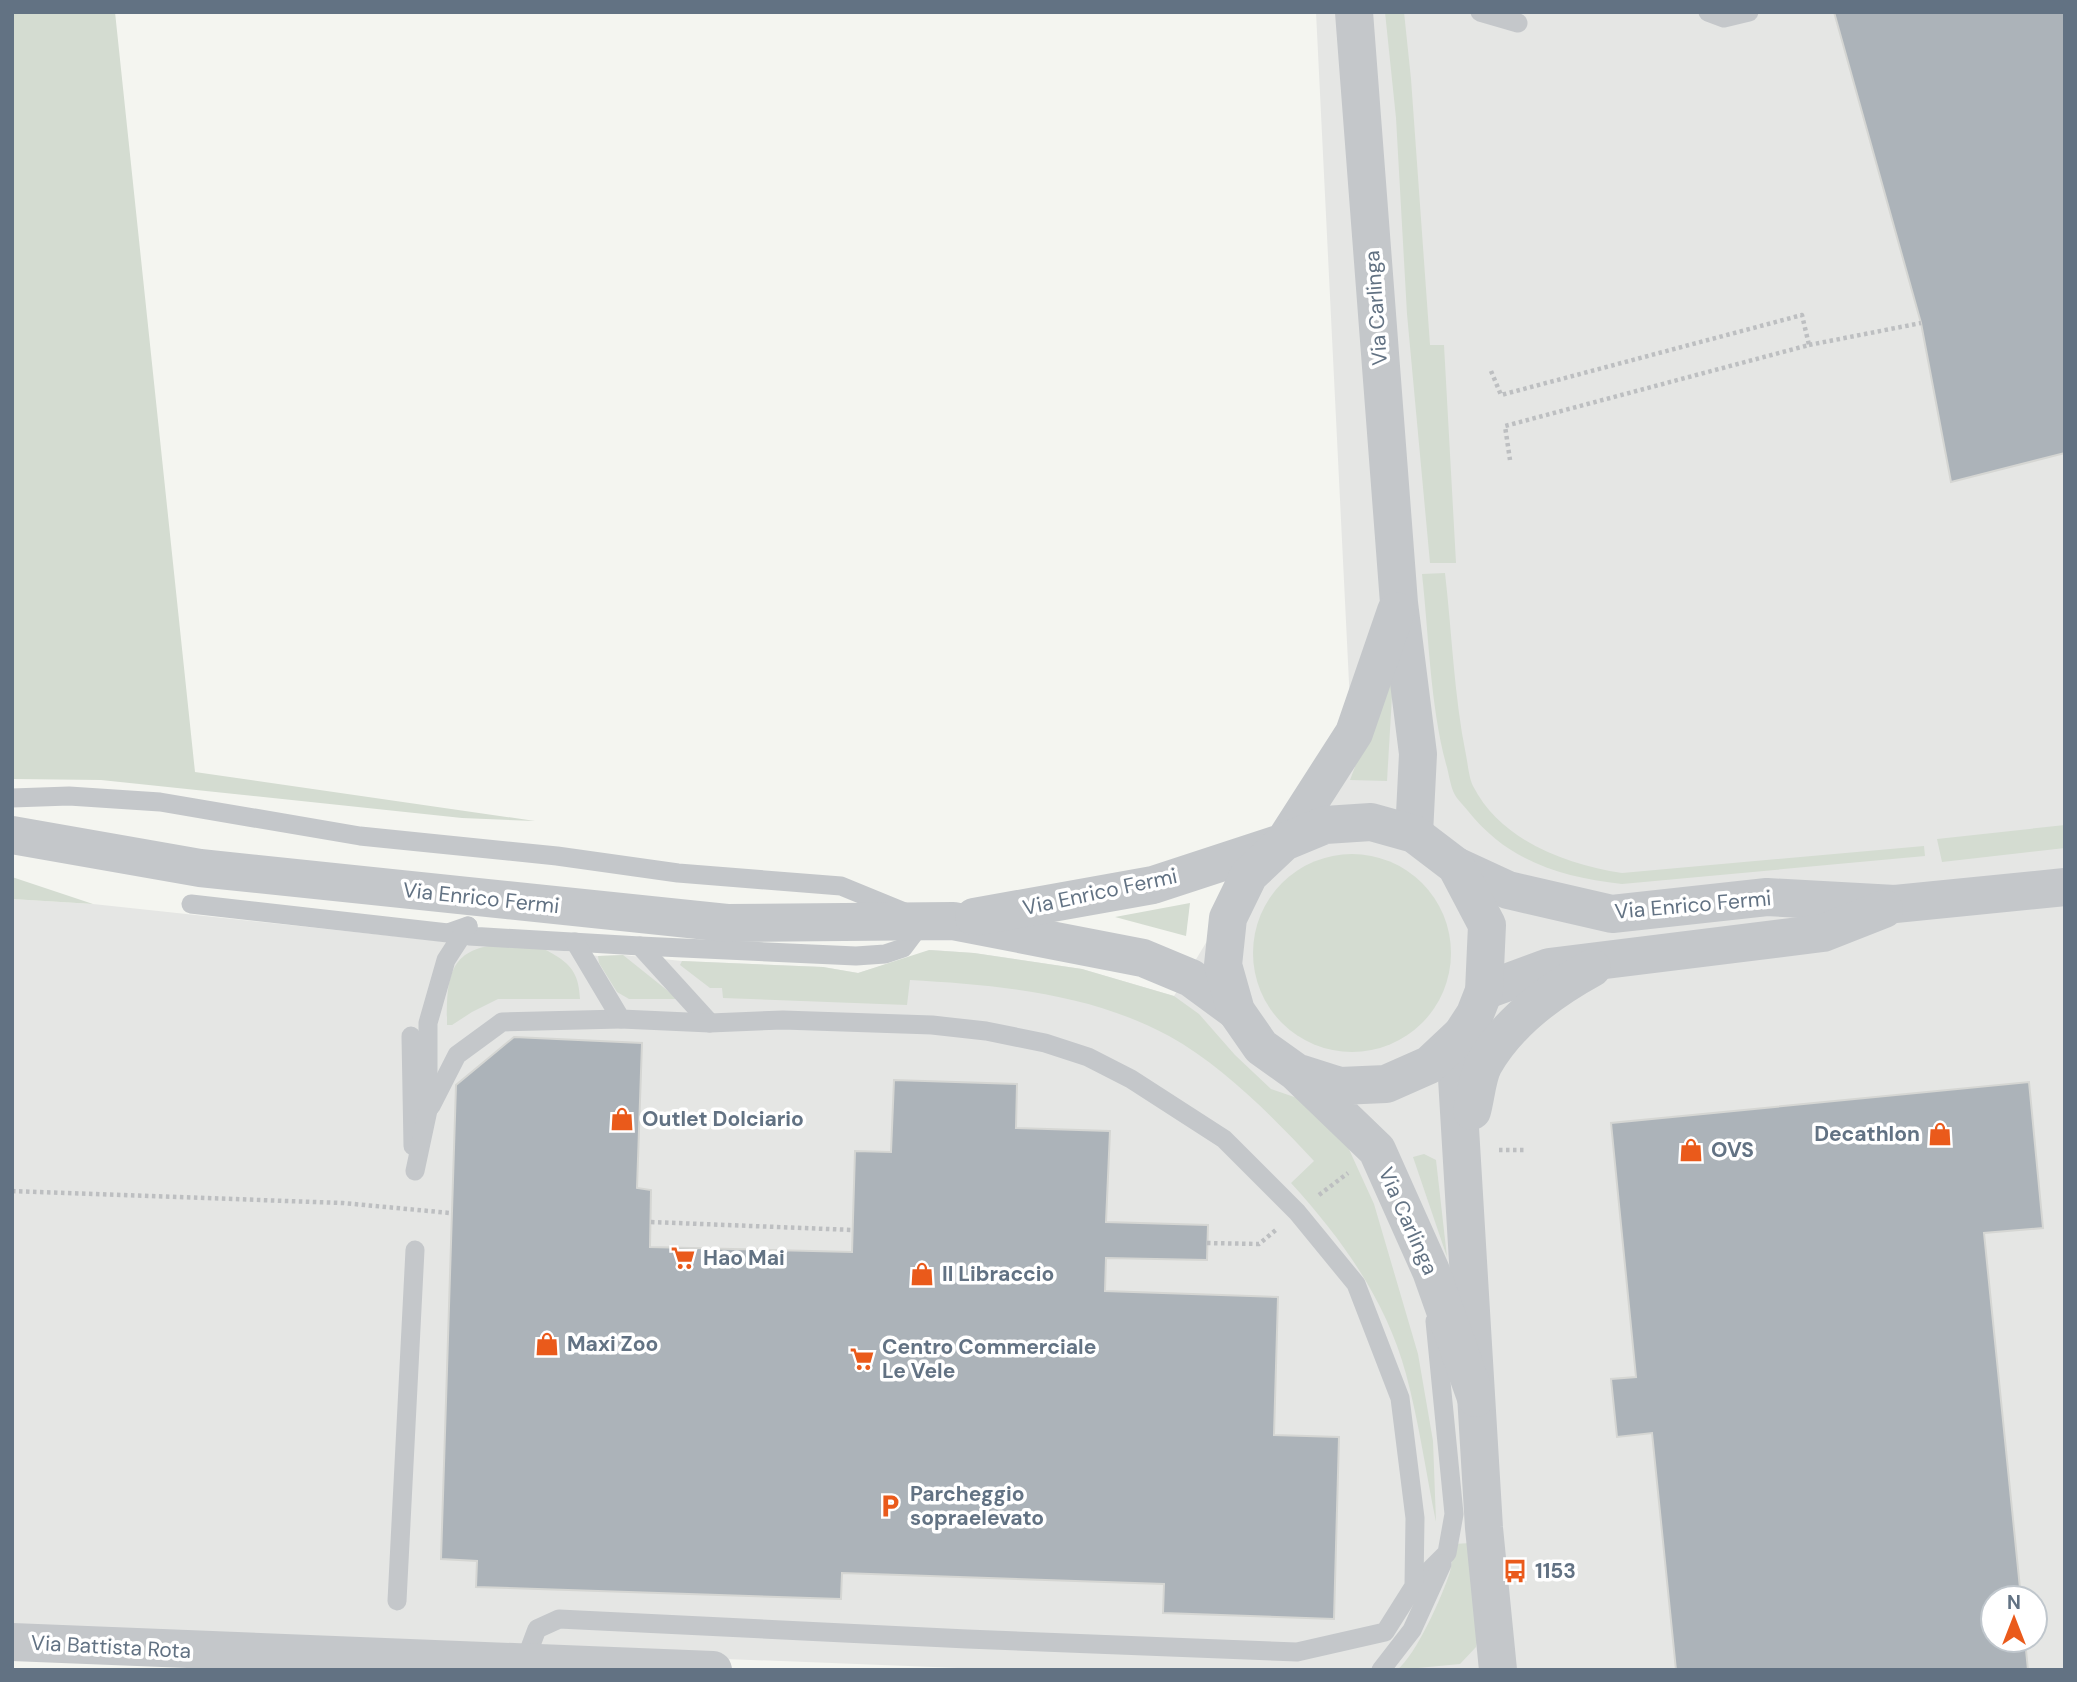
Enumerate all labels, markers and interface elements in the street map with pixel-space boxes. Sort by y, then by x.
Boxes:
street label: Via Carlinga [1358,250,1394,366]
street label: Via Enrico Fermi [1020,862,1180,922]
street label: Via Enrico Fermi [401,876,561,920]
street label: Via Enrico Fermi [1614,884,1772,926]
shop icon: Outlet Dolciario [608,1105,636,1133]
place label: Outlet Dolciario [642,1105,804,1133]
place label: Decathlon [1814,1120,1920,1148]
shop icon: Decathlon [1926,1120,1954,1148]
shop icon: OVS [1677,1136,1705,1164]
place label: OVS [1711,1136,1754,1164]
street label: Via Carlinga [1372,1163,1444,1279]
supermarket icon: Hao Mai [669,1244,697,1272]
place label: Hao Mai [703,1244,785,1272]
shop icon: Il Libraccio [908,1260,936,1288]
place label: Il Libraccio [942,1260,1054,1288]
shop icon: Maxi Zoo [533,1330,561,1358]
place label: Maxi Zoo [567,1330,658,1358]
place label: Centro Commerciale Le Vele [882,1333,1096,1385]
supermarket icon: Centro Commerciale Le Vele [848,1345,876,1373]
place label: Parcheggio sopraelevato [910,1480,1044,1532]
parking icon: Parcheggio sopraelevato [876,1492,904,1520]
bus stop icon: 1153 [1501,1557,1529,1585]
place label: 1153 [1535,1557,1576,1585]
north arrow [1979,1584,2049,1654]
text: N [2007,1590,2021,1615]
street label: Via Battista Rota [30,1629,192,1665]

